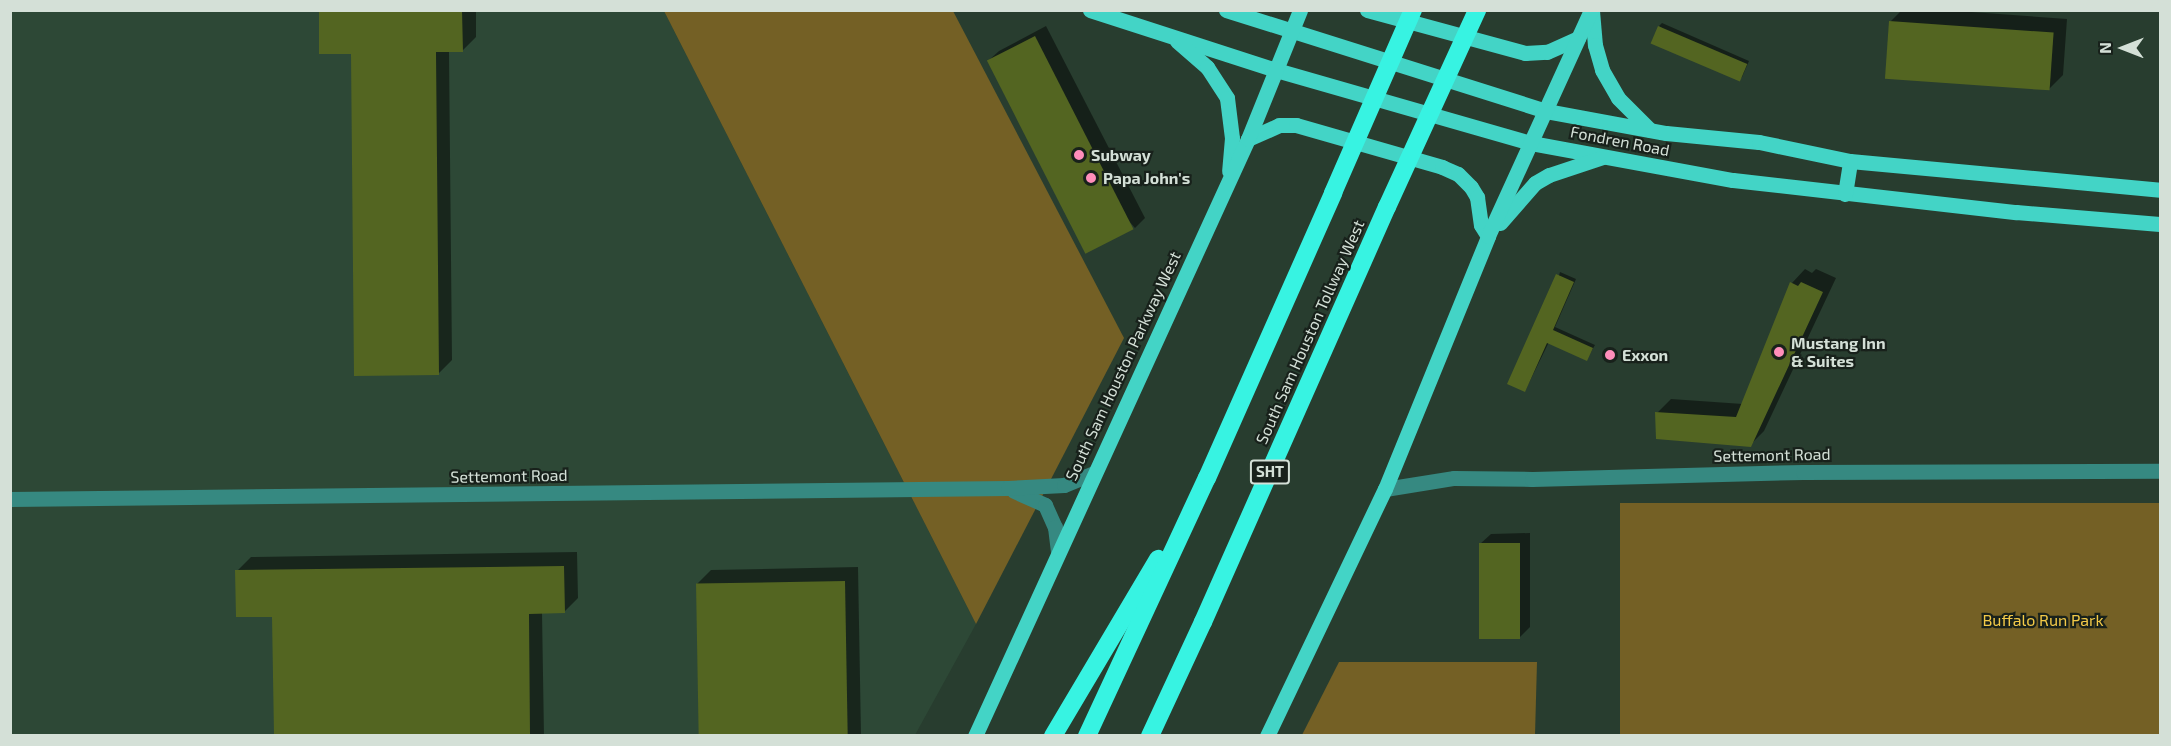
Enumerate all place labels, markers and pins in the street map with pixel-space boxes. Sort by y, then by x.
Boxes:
place label: Subway [1091,145,1151,165]
marker: Subway [1072,148,1086,162]
place label: Papa John's [1103,168,1190,188]
marker: Papa John's [1084,171,1098,185]
place label: Mustang Inn & Suites [1791,333,1886,371]
place label: Exxon [1622,345,1668,365]
marker: Mustang Inn & Suites [1772,345,1786,359]
marker: Exxon [1603,348,1617,362]

